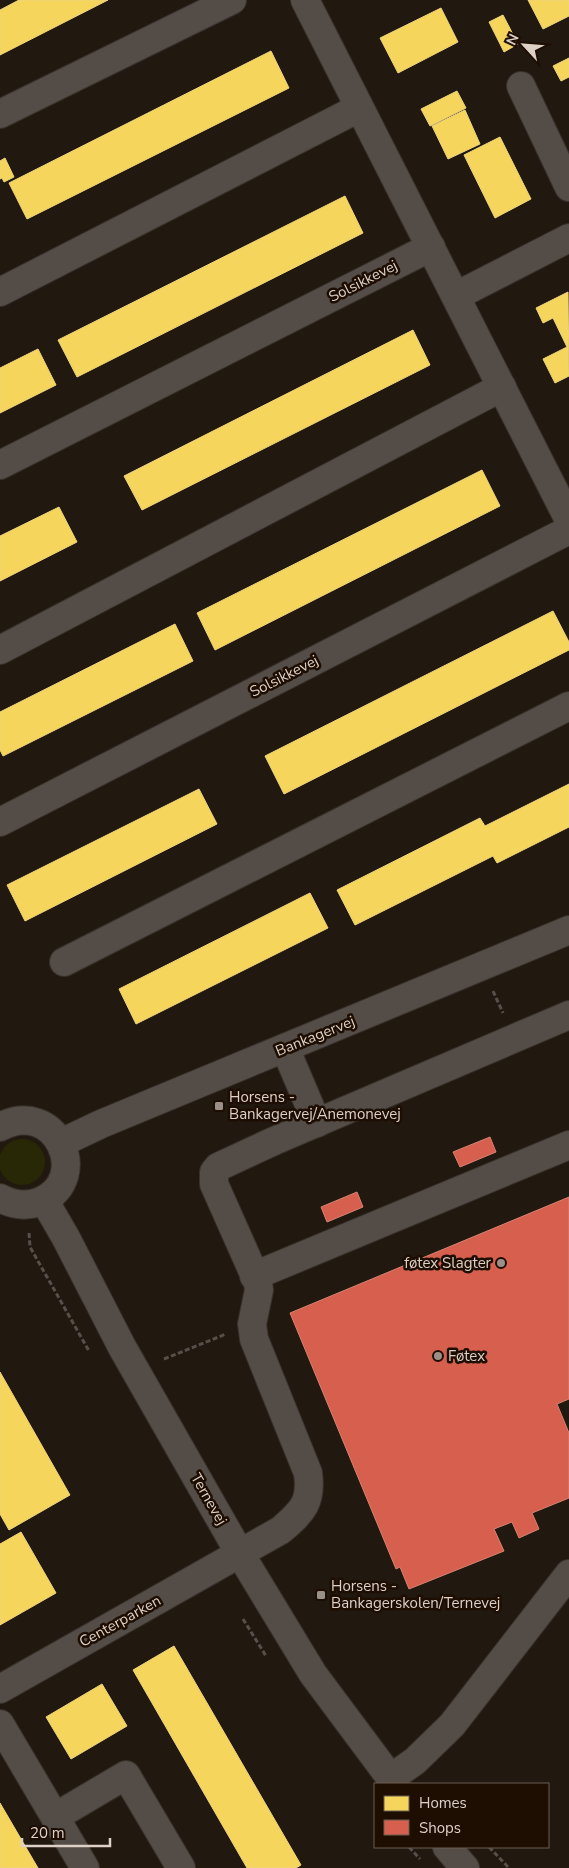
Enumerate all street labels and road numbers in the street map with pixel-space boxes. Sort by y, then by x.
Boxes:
street label: Solsikkevej [325,255,401,307]
street label: Solsikkevej [246,650,322,702]
street label: Bankagervej [272,1011,358,1061]
street label: Ternevej [186,1469,232,1529]
street label: Centerparken [76,1590,164,1652]

